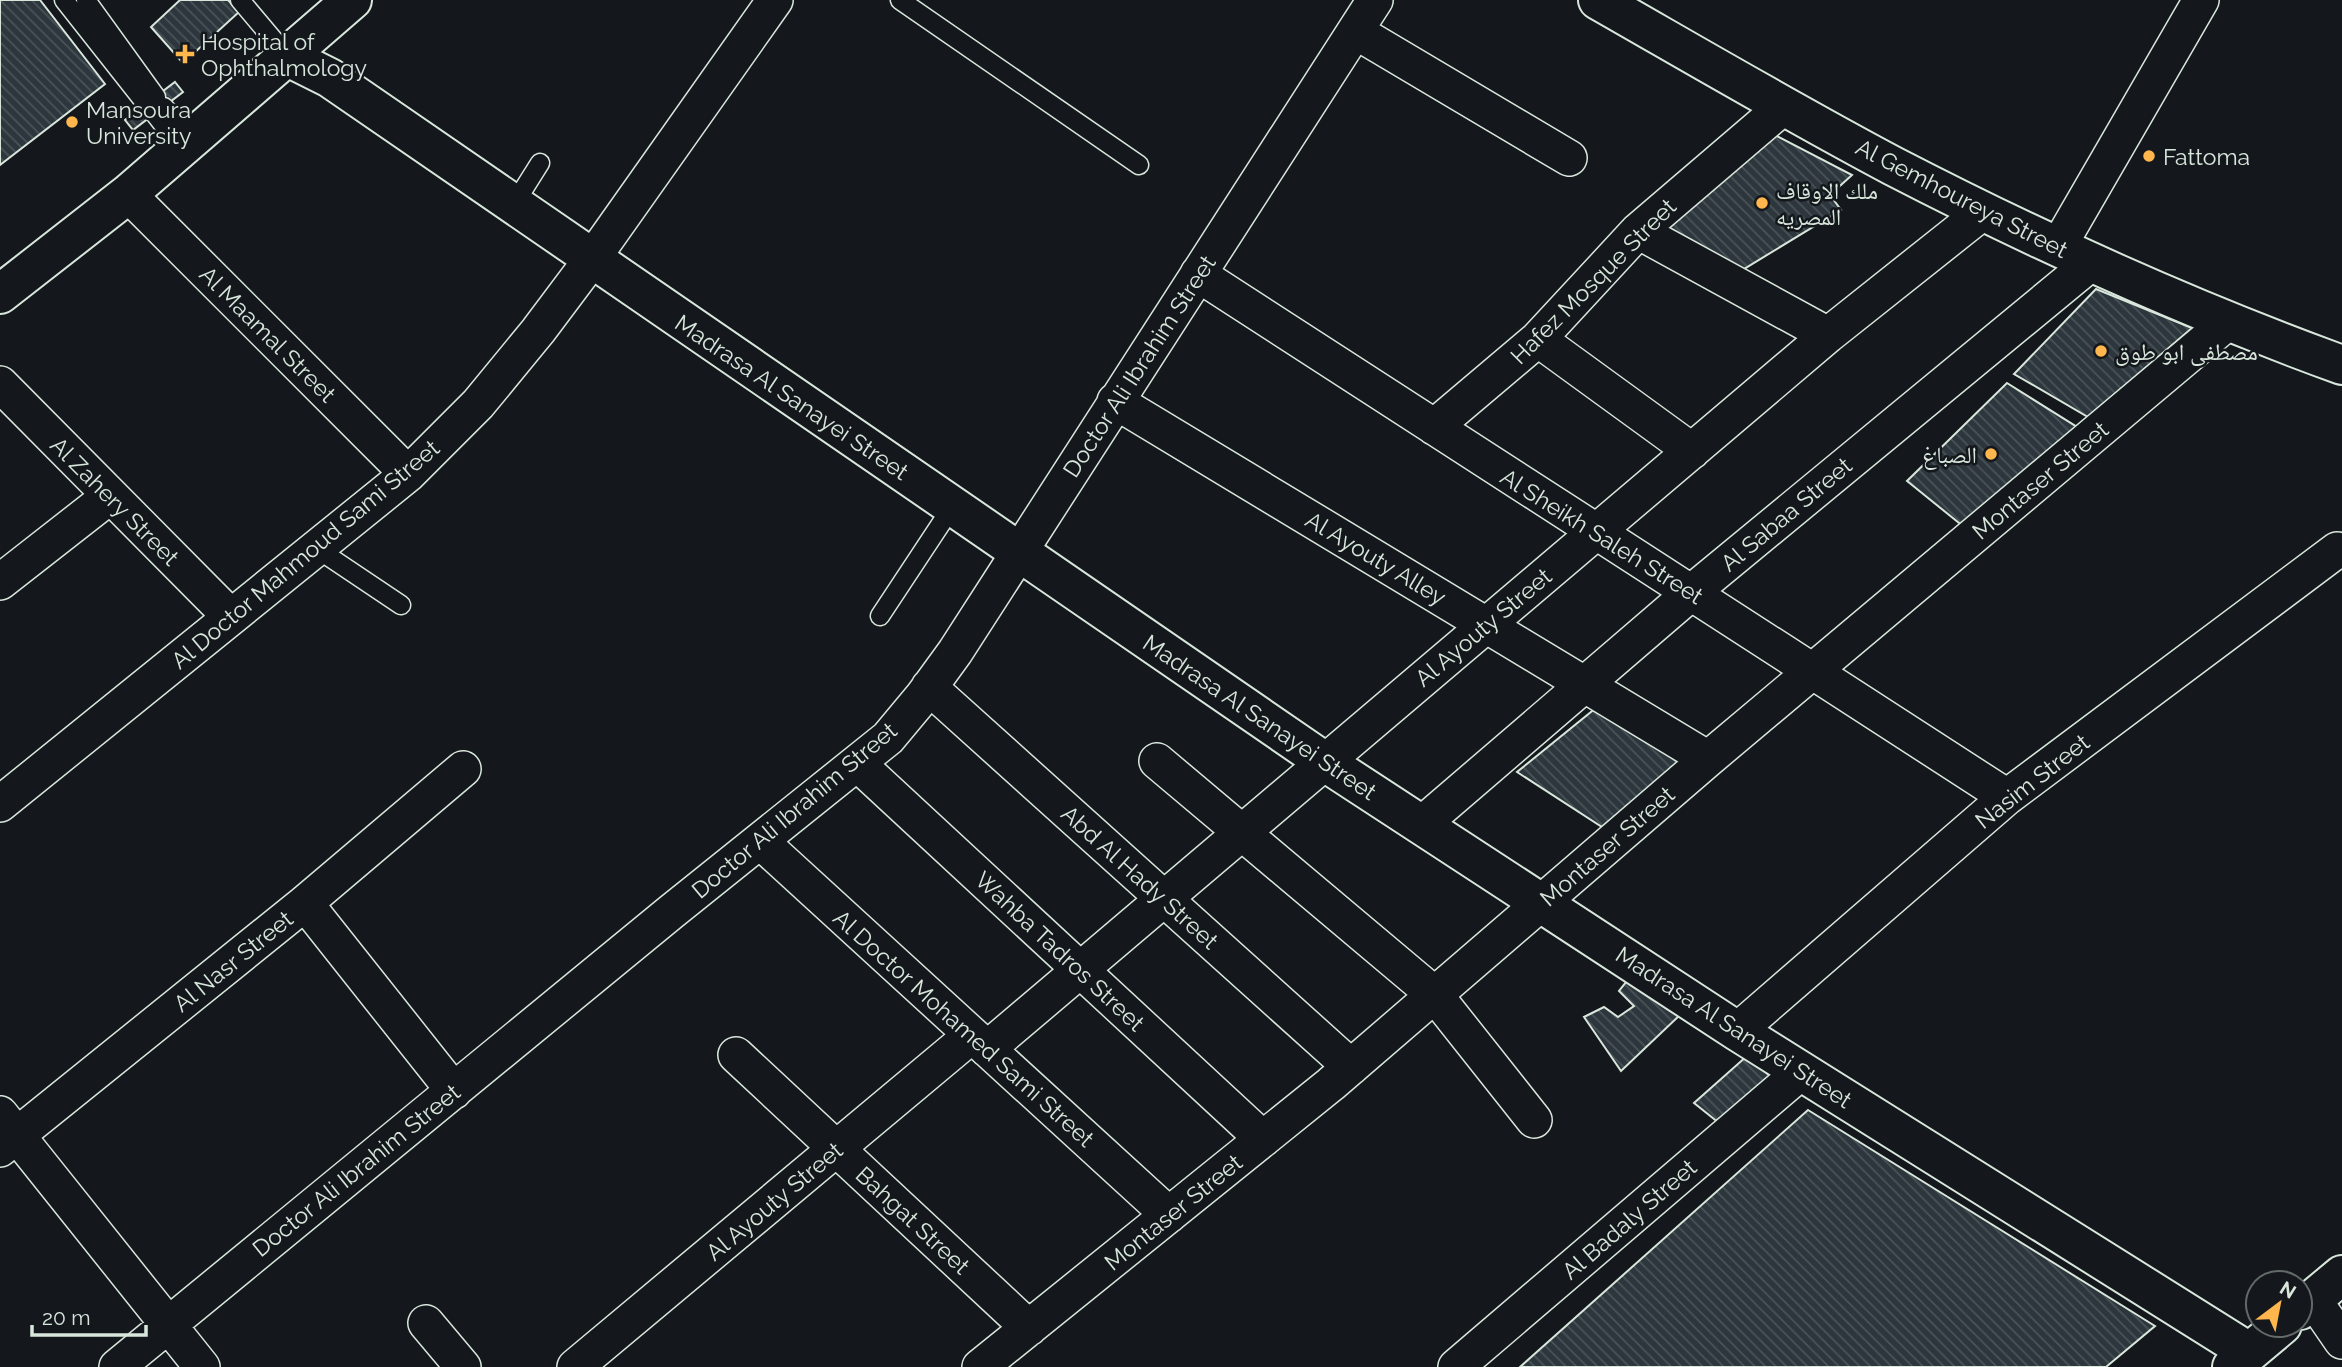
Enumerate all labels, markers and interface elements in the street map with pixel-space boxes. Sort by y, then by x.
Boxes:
place label: Hospital of Ophthalmology [201,28,367,81]
marker: Hospital of Ophthalmology [175,44,195,64]
place label: Mansoura University [86,96,191,149]
marker: Mansoura University [64,114,80,130]
street label: Al Gemhoureya Street [1852,133,2073,263]
place label: Fattoma [2163,143,2250,170]
marker: Fattoma [2141,148,2157,164]
place label: ملك الاوقاف المصريه [1776,177,1878,230]
street label: Hafez Mosque Street [1505,192,1682,369]
marker: ملك الاوقاف المصريه [1754,195,1770,211]
street label: Doctor Ali Ibrahim Street [1057,250,1221,482]
street label: Al Maamal Street [194,260,342,408]
street label: Madrasa Al Sanayei Street [670,309,914,485]
place label: مصطفى ابو طوق [2115,338,2258,366]
marker: مصطفى ابو طوق [2093,343,2109,359]
street label: Montaser Street [1967,415,2114,545]
street label: Al Zahery Street [45,431,185,571]
street label: Al Doctor Mahmoud Sami Street [166,434,445,674]
place label: الصباغ [1922,441,1977,470]
marker: الصباغ [1983,446,1999,462]
street label: Al Sabaa Street [1715,451,1857,577]
street label: Al Sheikh Saleh Street [1496,463,1708,609]
street label: Al Ayouty Alley [1301,506,1451,610]
street label: Al Ayouty Street [1409,562,1557,692]
street label: Madrasa Al Sanayei Street [1138,629,1382,805]
street label: Doctor Ali Ibrahim Street [686,716,902,904]
street label: Nasim Street [1970,728,2095,834]
street label: Montaser Street [1534,780,1680,912]
street label: Abd Al Hady Street [1056,800,1224,955]
street label: Wahba Tadros Street [970,866,1150,1037]
street label: Al Doctor Mohamed Sami Street [828,904,1100,1152]
street label: Al Nasr Street [168,905,298,1017]
street label: Madrasa Al Sanayei Street [1611,941,1857,1114]
street label: Doctor Ali Ibrahim Street [247,1078,465,1262]
street label: Al Ayouty Street [700,1136,848,1266]
street label: Montaser Street [1099,1148,1247,1276]
street label: Al Badaly Street [1556,1153,1702,1285]
street label: Bahgat Street [851,1161,976,1280]
north arrow [2244,1269,2314,1339]
text: N [2276,1276,2300,1303]
scale bar [32,1294,145,1338]
text: 20 m [42,1305,90,1330]

